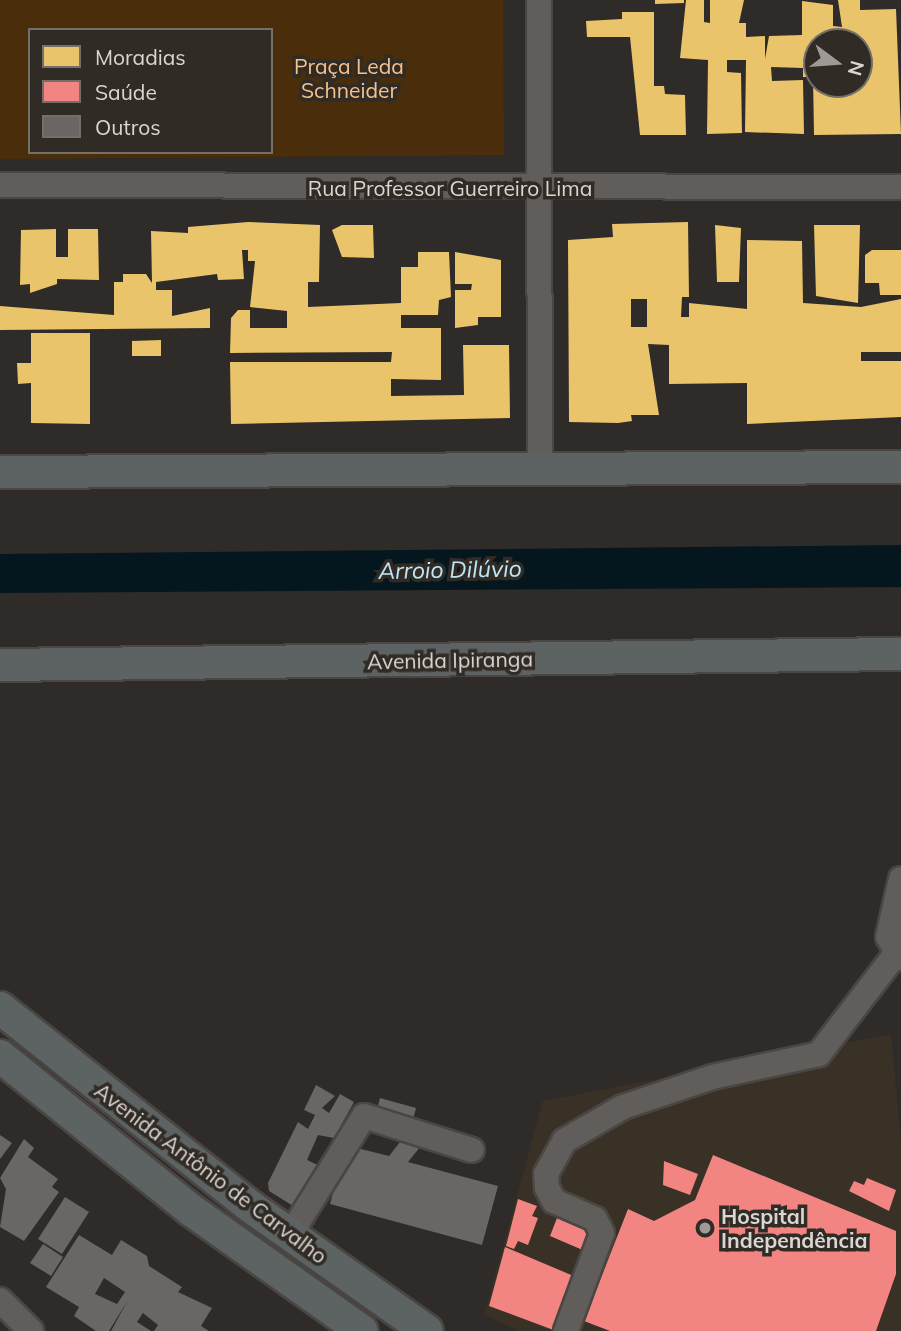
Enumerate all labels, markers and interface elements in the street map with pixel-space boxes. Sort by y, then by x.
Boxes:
legend [28,28,273,154]
north arrow [803,28,873,98]
text: Moradias [95,44,186,70]
park label: Praça Leda Schneider [294,53,404,103]
text: N [843,58,870,78]
text: Saúde [95,79,157,105]
text: Outros [95,114,161,140]
street label: Rua Professor Guerreiro Lima [308,175,592,201]
water label: Arroio Dilúvio [378,555,522,585]
street label: Avenida Ipiranga [367,646,533,674]
street label: Avenida Antônio de Carvalho [90,1077,332,1269]
place label: Hospital Independência [721,1203,868,1253]
marker: Hospital Independência [695,1218,715,1238]

